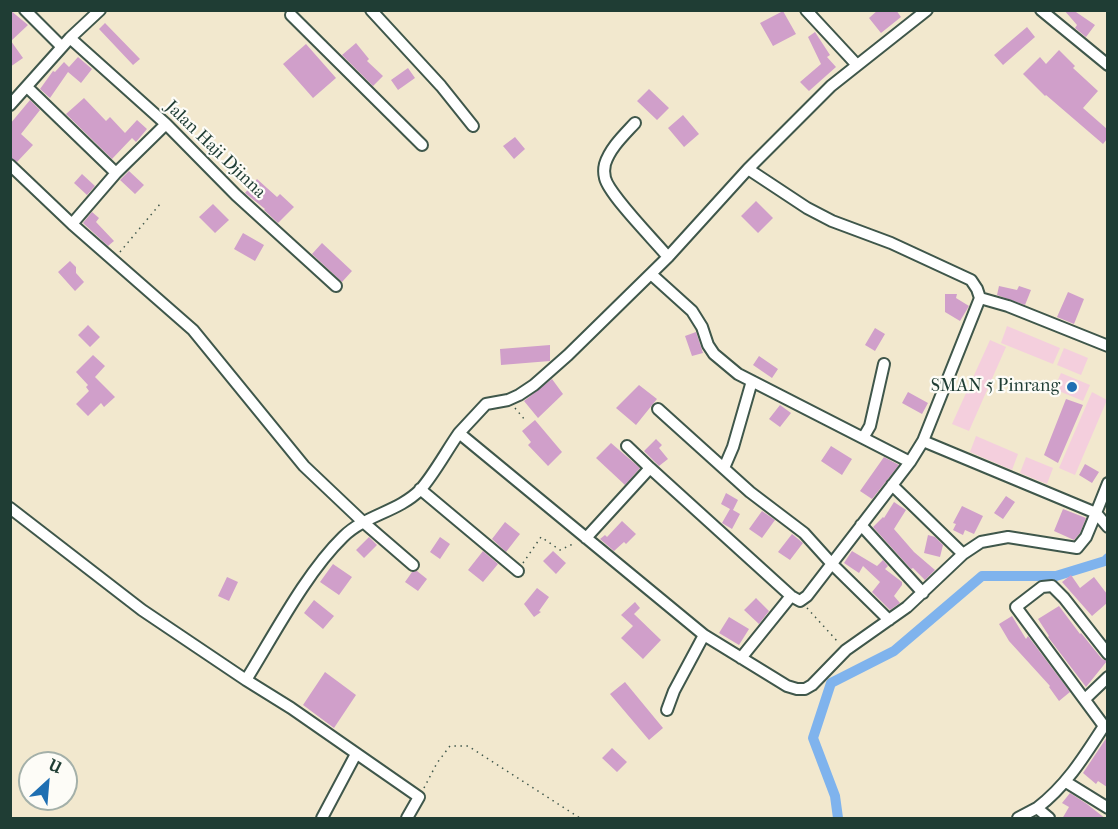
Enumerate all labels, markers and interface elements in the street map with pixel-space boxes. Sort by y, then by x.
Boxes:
street label: Jalan Haji Djinna [160,97,270,203]
place label: SMAN 5 Pinrang [931,376,1060,398]
marker: SMAN 5 Pinrang [1065,380,1079,394]
north arrow [18,751,78,811]
text: U [45,755,65,777]

